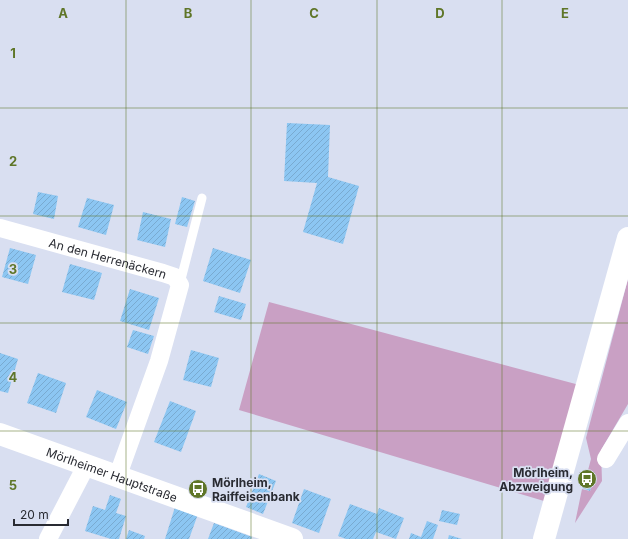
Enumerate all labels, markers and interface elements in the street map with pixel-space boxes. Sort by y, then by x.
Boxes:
text: A [58,5,68,21]
text: B [184,5,193,21]
text: C [309,5,319,21]
text: D [435,5,445,21]
text: E [561,5,569,21]
text: 1 [10,45,16,61]
text: 2 [9,153,17,169]
street label: An den Herrenäckern [47,234,169,281]
text: 3 [9,261,17,277]
text: 4 [9,369,18,385]
street label: Mörlheimer Hauptstraße [44,444,179,505]
place label: Mörlheim, Abzweigung [499,465,573,494]
bus stop icon: Mörlheim, Abzweigung [576,468,598,490]
place label: Mörlheim, Raiffeisenbank [212,475,300,504]
text: 5 [9,477,17,493]
bus stop icon: Mörlheim, Raiffeisenbank [187,478,209,500]
scale bar [14,501,68,527]
text: 20 m [20,507,49,522]

